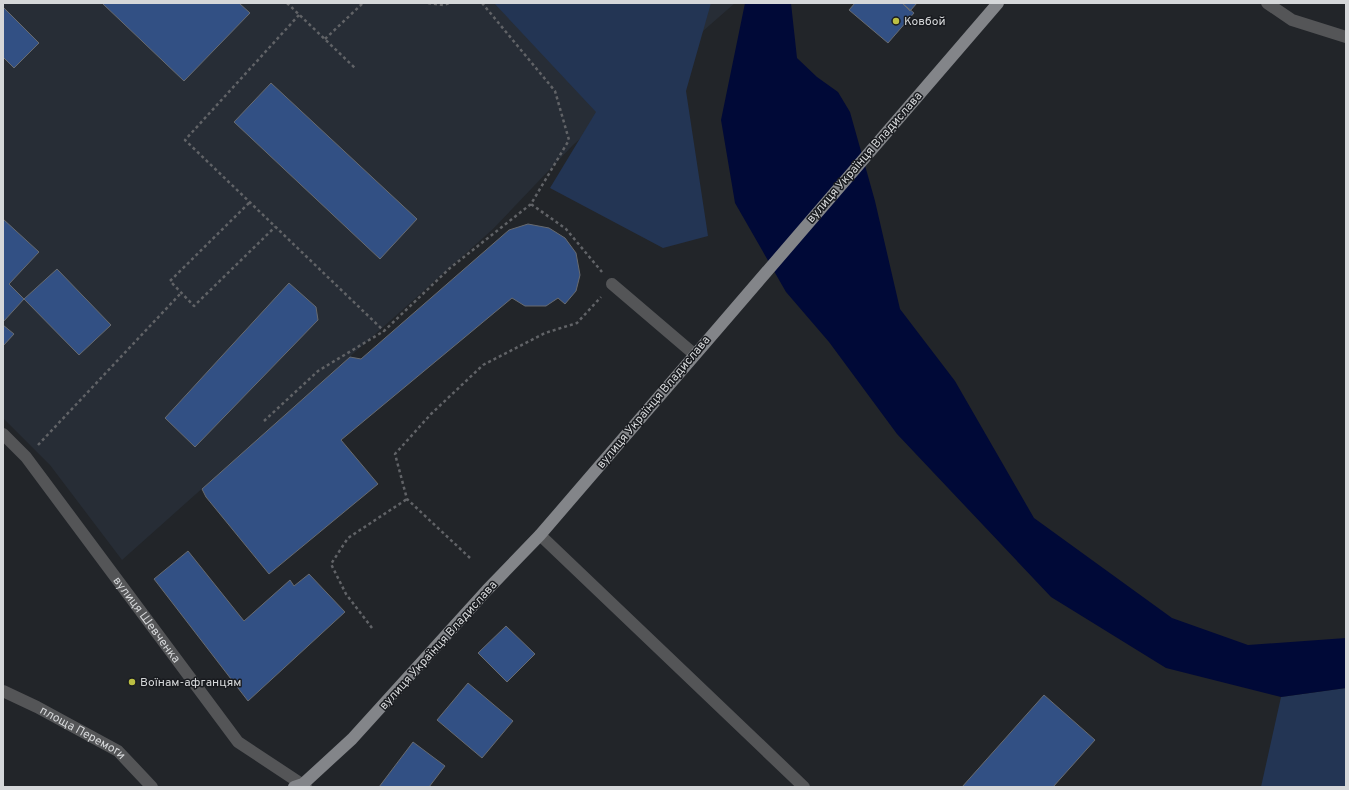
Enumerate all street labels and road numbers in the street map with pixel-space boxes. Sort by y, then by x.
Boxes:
street label: вулиця Українця Владислава [803,89,926,227]
street label: вулиця Українця Владислава [593,333,714,472]
street label: вулиця Шевченка [109,574,183,667]
street label: вулиця Українця Владислава [376,578,501,714]
street label: площа Перемоги [37,703,129,763]

